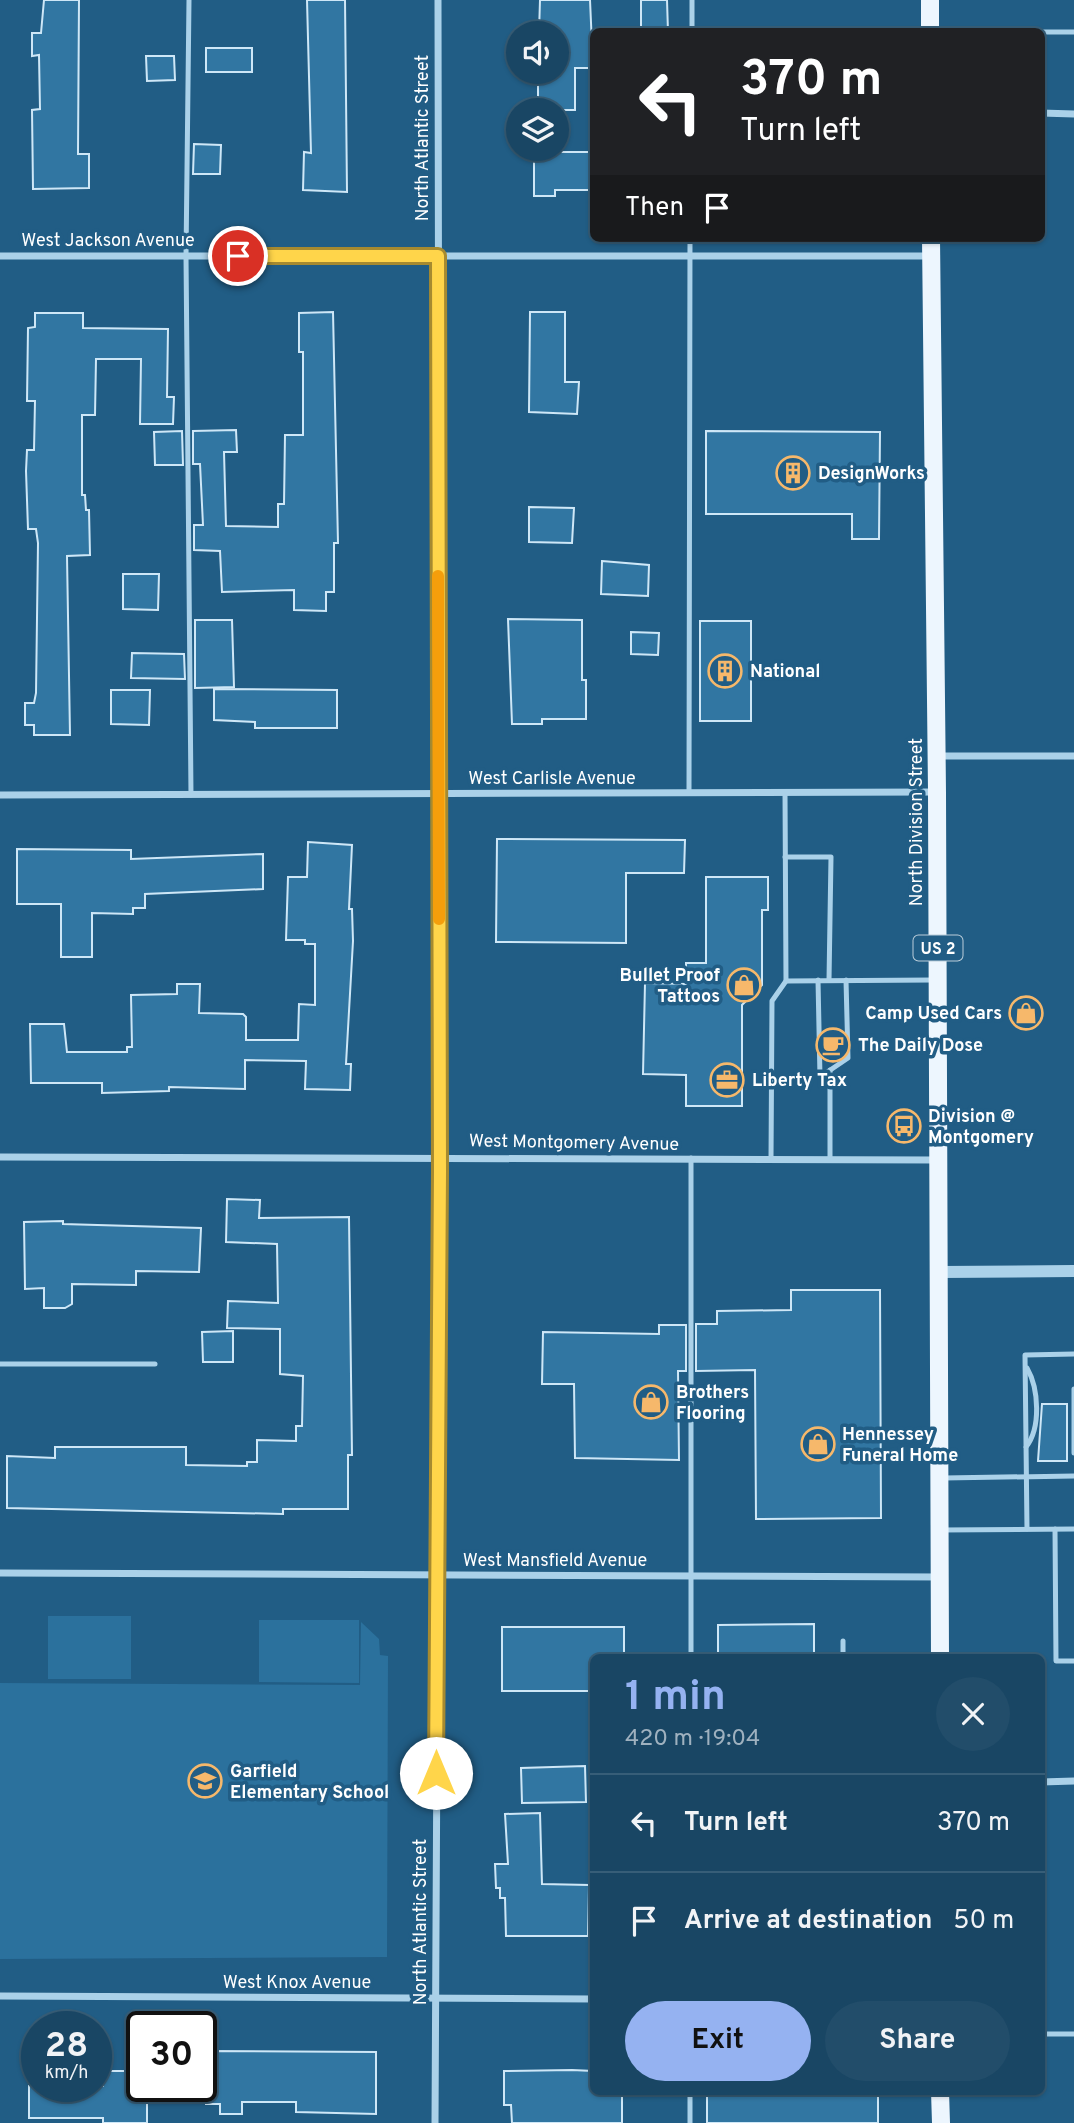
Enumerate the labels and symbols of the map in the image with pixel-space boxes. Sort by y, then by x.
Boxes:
street label: North Atlantic Street [412,55,435,221]
pin [208,226,268,286]
street label: West Jackson Avenue [21,230,195,253]
building icon: DesignWorks [774,454,812,492]
place label: DesignWorks [818,463,925,486]
building icon: National [706,652,744,690]
place label: National [750,661,820,684]
street label: North Division Street [906,738,929,906]
street label: West Carlisle Avenue [468,768,636,791]
road number: US 2 [914,936,962,960]
place label: Bullet Proof Tattoos [620,965,720,1009]
shop icon: Bullet Proof Tattoos [725,966,763,1004]
shop icon: Camp Used Cars [1007,994,1045,1032]
place label: Camp Used Cars [865,1003,1002,1026]
cafe icon: The Daily Dose [814,1026,852,1064]
place label: The Daily Dose [858,1035,983,1058]
office icon: Liberty Tax [708,1061,746,1099]
place label: Liberty Tax [752,1070,847,1093]
place label: Division @ Montgomery [928,1106,1034,1150]
bus stop icon: Division @ Montgomery [885,1107,923,1145]
street label: West Montgomery Avenue [469,1130,679,1157]
place label: Brothers Flooring [676,1382,749,1426]
shop icon: Brothers Flooring [632,1383,670,1421]
place label: Hennessey Funeral Home [842,1424,958,1468]
shop icon: Hennessey Funeral Home [799,1425,837,1463]
street label: West Mansfield Avenue [463,1550,647,1573]
position arrow [399,1736,473,1810]
place label: Garfield Elementary School [230,1761,389,1805]
school or university icon: Garfield Elementary School [186,1762,224,1800]
street label: North Atlantic Street [410,1839,433,2005]
street label: West Knox Avenue [223,1972,371,1995]
speed limit sign: 30 [126,2011,217,2102]

